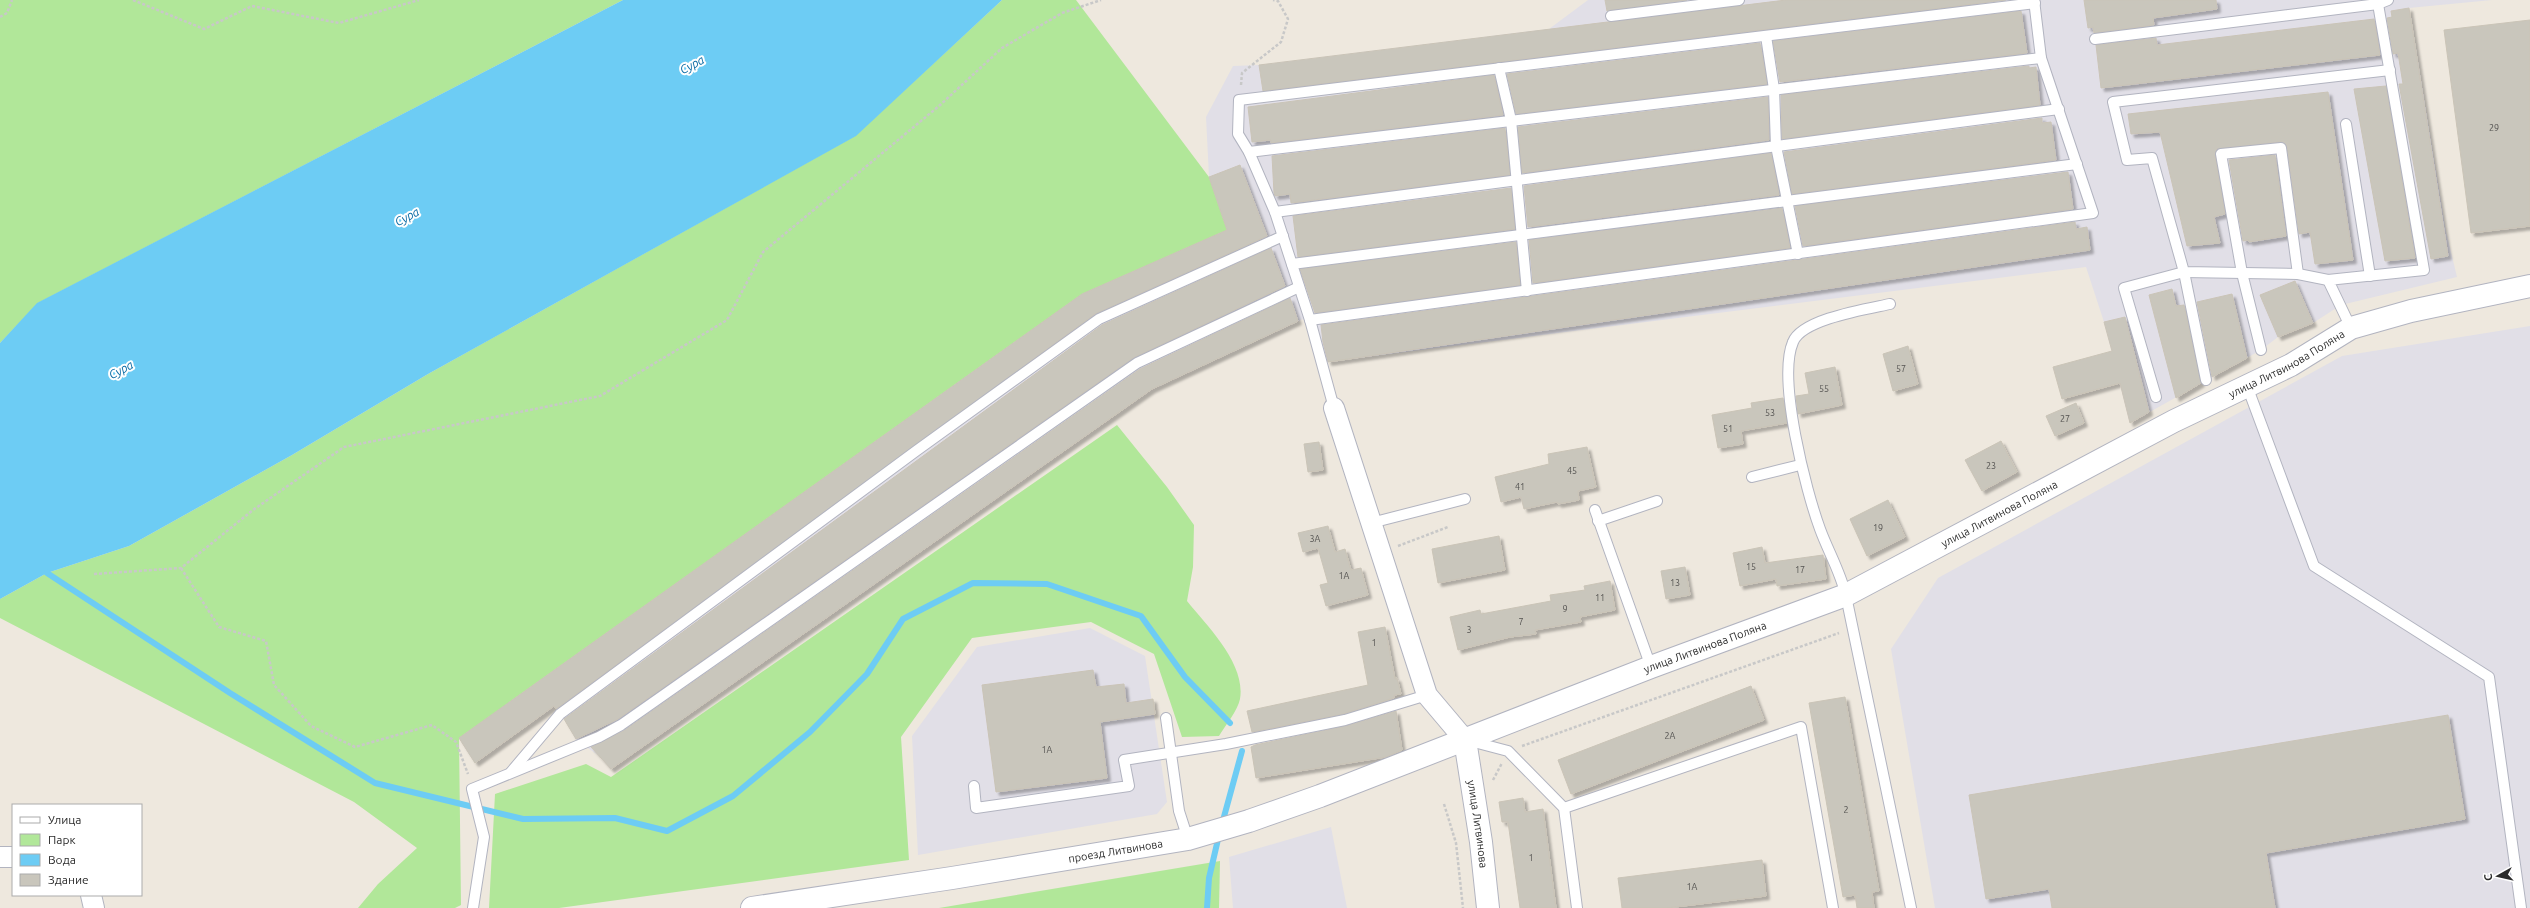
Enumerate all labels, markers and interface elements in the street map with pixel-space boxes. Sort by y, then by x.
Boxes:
water label: Сура [677,53,707,76]
house number: 29 [2489,123,2499,133]
water label: Сура [392,205,422,228]
street label: улица Литвинова Поляна [2227,328,2347,400]
water label: Сура [106,358,136,381]
house number: 57 [1896,364,1906,374]
house number: 55 [1819,384,1829,394]
house number: 53 [1765,408,1775,418]
house number: 27 [2060,414,2070,424]
house number: 51 [1723,424,1733,434]
house number: 23 [1986,461,1996,471]
house number: 45 [1567,466,1577,476]
street label: улица Литвинова Поляна [1939,478,2060,549]
house number: 41 [1515,482,1525,492]
house number: 19 [1873,523,1883,533]
house number: 3А [1310,534,1321,544]
house number: 15 [1746,562,1756,572]
house number: 17 [1795,565,1805,575]
house number: 1А [1339,571,1350,581]
house number: 13 [1670,578,1680,588]
house number: 11 [1595,593,1605,603]
house number: 9 [1562,604,1568,614]
house number: 7 [1518,617,1524,627]
street label: улица Литвинова Поляна [1642,619,1768,675]
house number: 3 [1466,625,1472,635]
house number: 1 [1371,638,1377,648]
house number: 2А [1665,731,1676,741]
house number: 1А [1042,745,1053,755]
street label: улица Литвинова [1465,779,1490,869]
legend [12,804,142,896]
house number: 2 [1843,805,1849,815]
text: Улица [48,813,81,826]
text: Парк [48,833,76,846]
street label: проезд Литвинова [1067,837,1164,865]
text: Вода [48,853,76,866]
house number: 1 [1528,853,1534,863]
north arrow [2478,856,2518,896]
text: Здание [48,873,89,886]
text: С [2482,873,2495,882]
house number: 1А [1687,882,1698,892]

